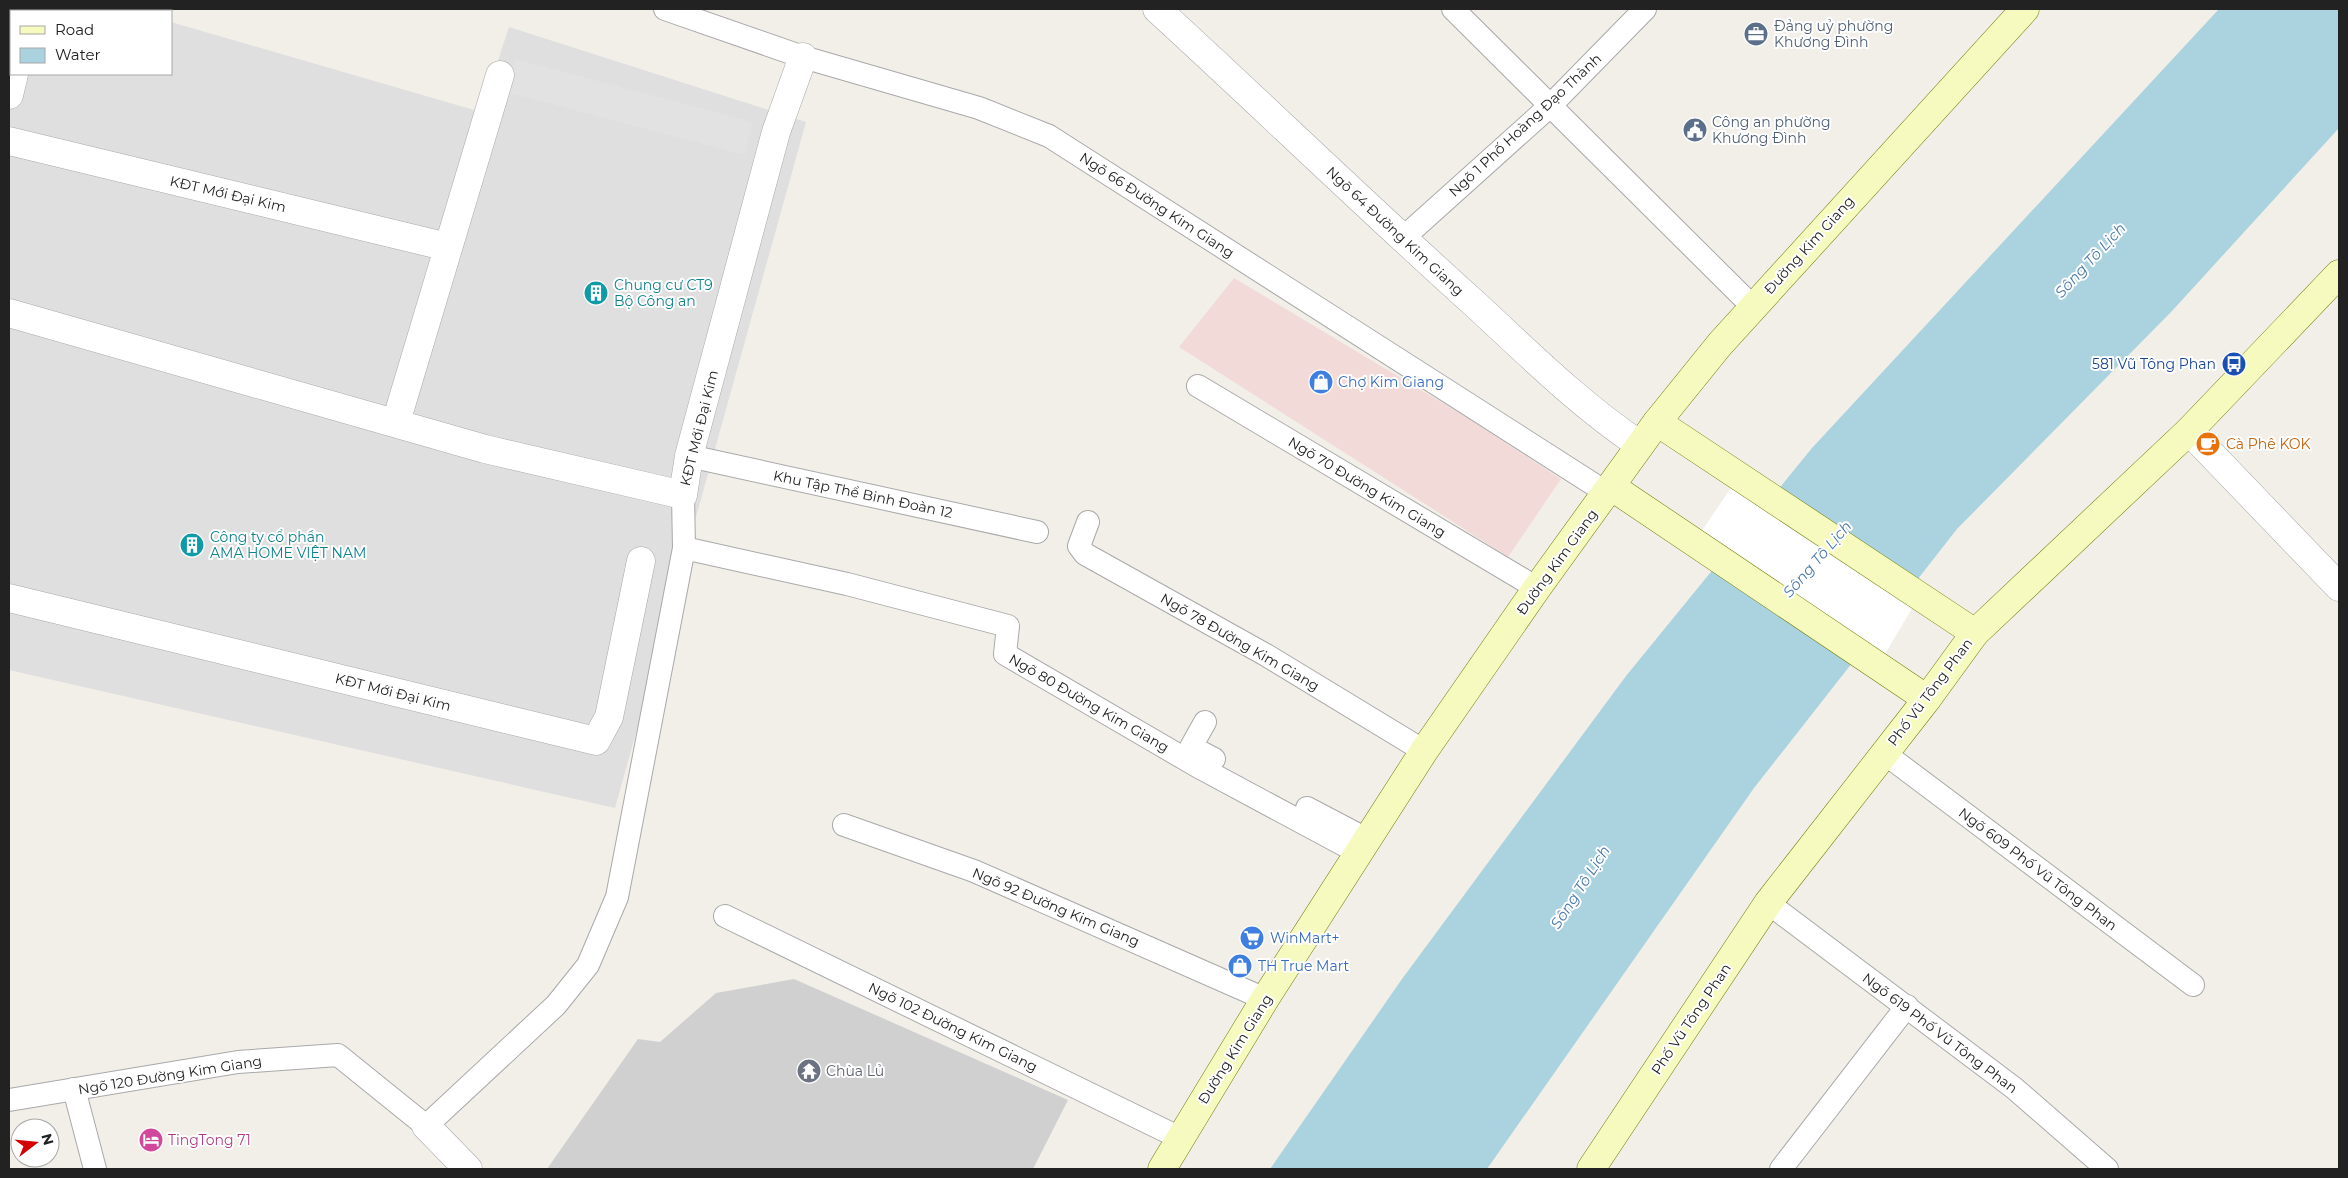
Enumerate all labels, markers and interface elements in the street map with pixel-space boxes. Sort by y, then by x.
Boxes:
legend [10,10,172,75]
place label: Đảng uỷ phường Khương Đình [1774,17,1893,51]
text: Road [55,20,94,39]
office icon: Đảng uỷ phường Khương Đình [1743,21,1769,47]
text: Water [55,45,101,64]
street label: Ngõ 1 Phố Hoàng Đạo Thành [1445,49,1605,201]
place label: Công an phường Khương Đình [1712,113,1831,147]
public building icon: Công an phường Khương Đình [1682,117,1708,143]
street label: Ngõ 66 Đường Kim Giang [1076,148,1238,262]
street label: Ngõ 64 Đường Kim Giang [1323,163,1467,299]
street label: KĐT Mới Đại Kim [168,172,288,216]
street label: Đường Kim Giang [1760,192,1858,298]
water label: Sông Tô Lịch [2051,219,2129,301]
place label: Chung cư CT9 Bộ Công an [614,276,713,310]
building icon: Chung cư CT9 Bộ Công an [583,280,609,306]
bus stop icon: 581 Vũ Tông Phan [2221,351,2247,377]
place label: 581 Vũ Tông Phan [2092,355,2216,373]
street label: KĐT Mới Đại Kim [676,368,722,488]
shop icon: Chợ Kim Giang [1308,369,1334,395]
place label: Chợ Kim Giang [1338,373,1444,391]
cafe icon: Cà Phê KOK [2195,431,2221,457]
street label: Ngõ 70 Đường Kim Giang [1285,433,1449,541]
place label: Cà Phê KOK [2226,435,2311,453]
street label: Khu Tập Thể Binh Đoàn 12 [772,466,954,522]
street label: Đường Kim Giang [1513,506,1601,618]
water label: Sông Tô Lịch [1779,517,1855,601]
place label: Công ty cổ phần AMA HOME VIỆT NAM [210,528,366,562]
building icon: Công ty cổ phần AMA HOME VIỆT NAM [179,532,205,558]
street label: Ngõ 78 Đường Kim Giang [1157,589,1323,695]
street label: Phố Vũ Tông Phan [1884,635,1976,749]
street label: Ngõ 80 Đường Kim Giang [1006,650,1172,756]
street label: KĐT Mới Đại Kim [333,669,453,715]
street label: Ngõ 609 Phố Vũ Tông Phan [1955,803,2121,935]
water label: Sông Tô Lịch [1546,842,1614,932]
street label: Ngõ 92 Đường Kim Giang [970,864,1142,950]
supermarket icon: WinMart+ [1239,925,1265,951]
place label: WinMart+ [1270,929,1340,947]
shop icon: TH True Mart [1227,953,1253,979]
place label: TH True Mart [1258,957,1350,975]
street label: Phố Vũ Tông Phan [1647,960,1735,1078]
street label: Ngõ 619 Phố Vũ Tông Phan [1859,969,2021,1097]
street label: Ngõ 102 Đường Kim Giang [866,978,1040,1076]
street label: Đường Kim Giang [1194,991,1276,1107]
street label: Ngõ 120 Đường Kim Giang [77,1052,263,1098]
temple icon: Chùa Lủ [796,1058,822,1084]
place label: Chùa Lủ [826,1062,884,1080]
north arrow [10,1118,60,1168]
hotel icon: TingTong 71 [138,1127,164,1153]
text: N [37,1131,58,1147]
place label: TingTong 71 [168,1131,251,1149]

